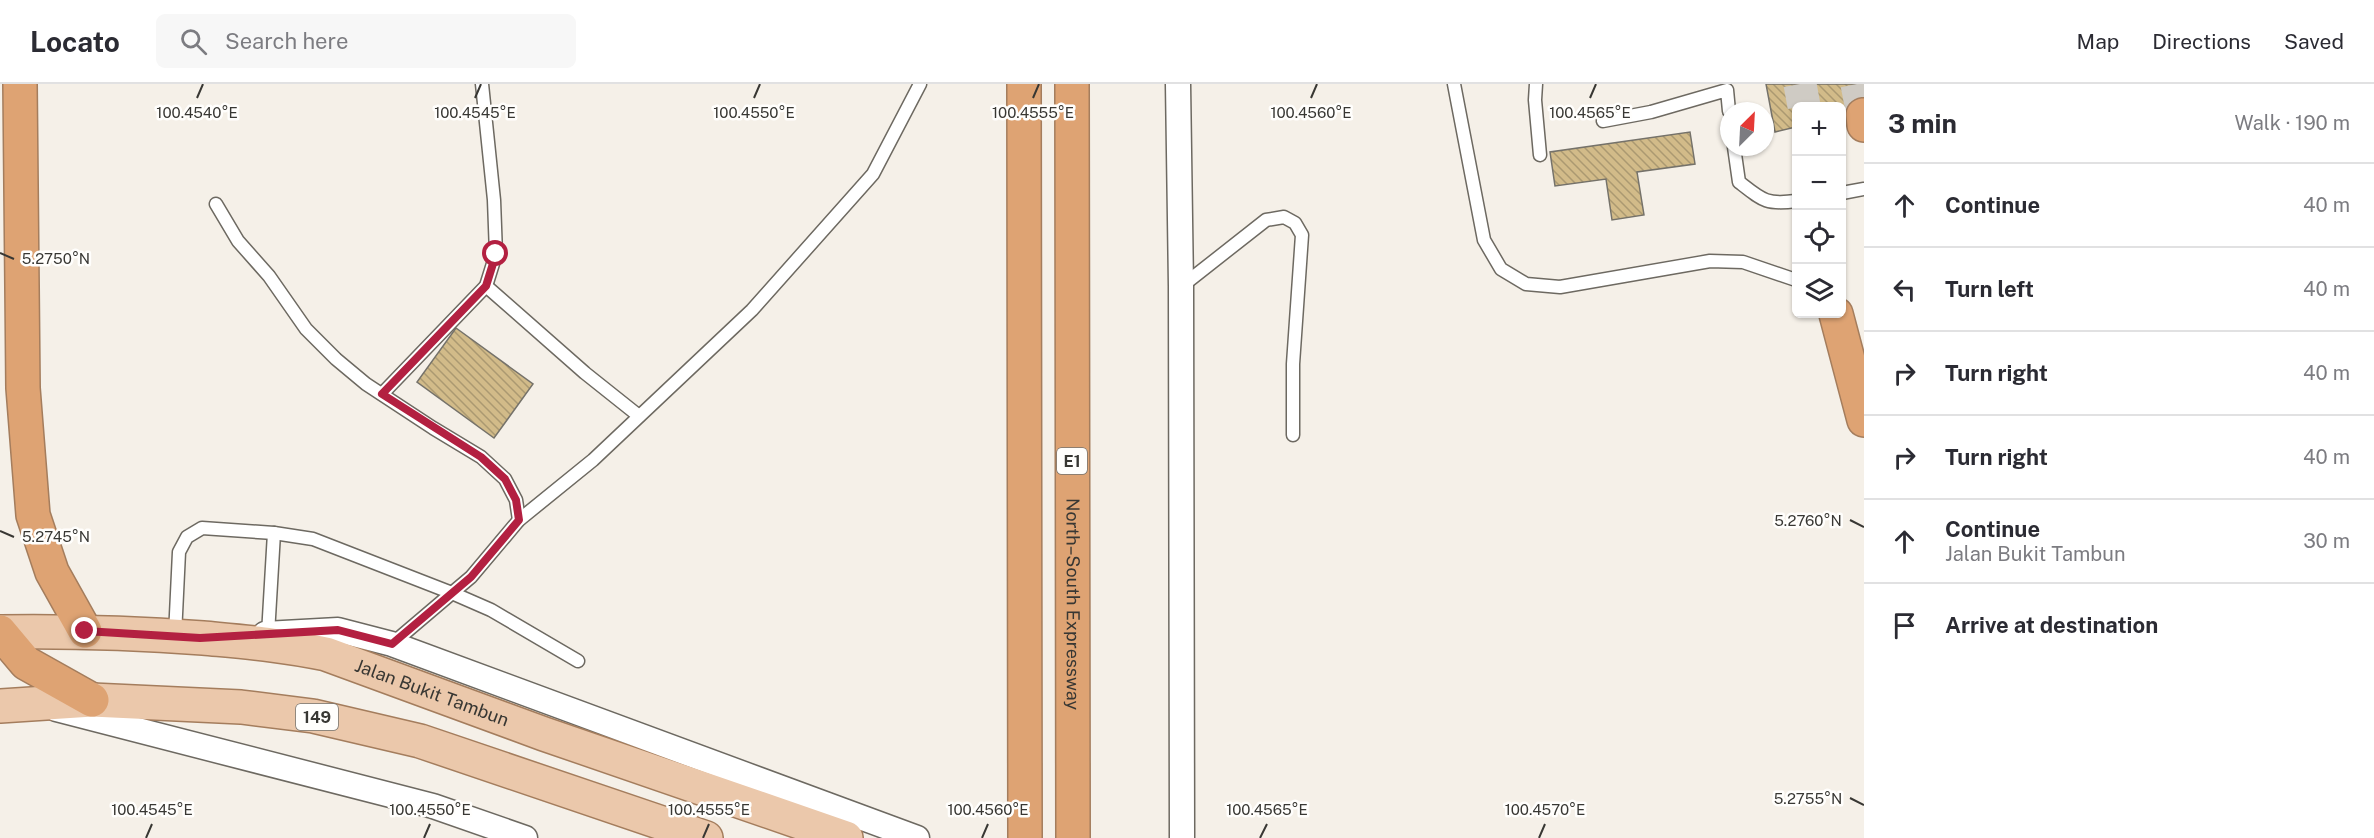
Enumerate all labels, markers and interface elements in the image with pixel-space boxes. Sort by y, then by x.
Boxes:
search box [156,14,576,68]
text: Locato [30,25,120,58]
icon: search [177,25,210,58]
text: Search here [225,28,348,54]
text: Map [2077,29,2119,54]
text: Directions [2152,29,2251,54]
text: Saved [2284,29,2344,54]
north arrow [1720,102,1774,156]
map controls [1792,102,1846,318]
button: + [1792,102,1846,156]
text: 100.4540°E [156,104,238,121]
text: 100.4545°E [434,104,516,121]
text: 100.4550°E [713,104,795,121]
text: 100.4555°E [992,104,1074,121]
text: 100.4560°E [1270,104,1352,121]
text: 100.4565°E [1549,104,1631,121]
text: 3 min [1888,108,1957,139]
text: Walk · 190 m [2234,111,2350,135]
button: − [1792,156,1846,210]
icon: ahead [1888,189,1921,222]
text: Continue [1945,192,2040,218]
text: 40 m [2303,193,2350,217]
button: locate [1792,210,1846,264]
route start [482,240,508,266]
text: 5.2750°N [22,250,90,267]
button: layers [1792,264,1846,318]
icon: left [1888,273,1921,306]
text: Turn left [1945,276,2034,302]
text: 40 m [2303,277,2350,301]
icon: right [1888,357,1921,390]
text: Turn right [1945,360,2048,386]
text: 40 m [2303,361,2350,385]
icon: right [1888,441,1921,474]
text: Turn right [1945,444,2048,470]
text: 40 m [2303,445,2350,469]
road number: E1 [1057,448,1087,474]
street label: North–South Expressway [1063,498,1084,710]
text: 5.2760°N [1774,512,1842,529]
text: Continue [1945,516,2040,542]
icon: ahead [1888,525,1921,558]
text: 5.2745°N [22,528,90,545]
text: 30 m [2303,529,2350,553]
text: Jalan Bukit Tambun [1945,542,2125,566]
icon: arrive [1888,609,1921,642]
text: Arrive at destination [1945,612,2158,638]
route end [71,617,97,643]
street label: Jalan Bukit Tambun [352,655,512,730]
road number: 149 [296,704,338,730]
text: 5.2755°N [1774,790,1842,807]
text: 100.4545°E [111,801,193,818]
text: 100.4550°E [389,801,471,818]
text: 100.4555°E [668,801,750,818]
text: 100.4560°E [947,801,1029,818]
text: 100.4565°E [1226,801,1308,818]
text: 100.4570°E [1505,801,1585,818]

